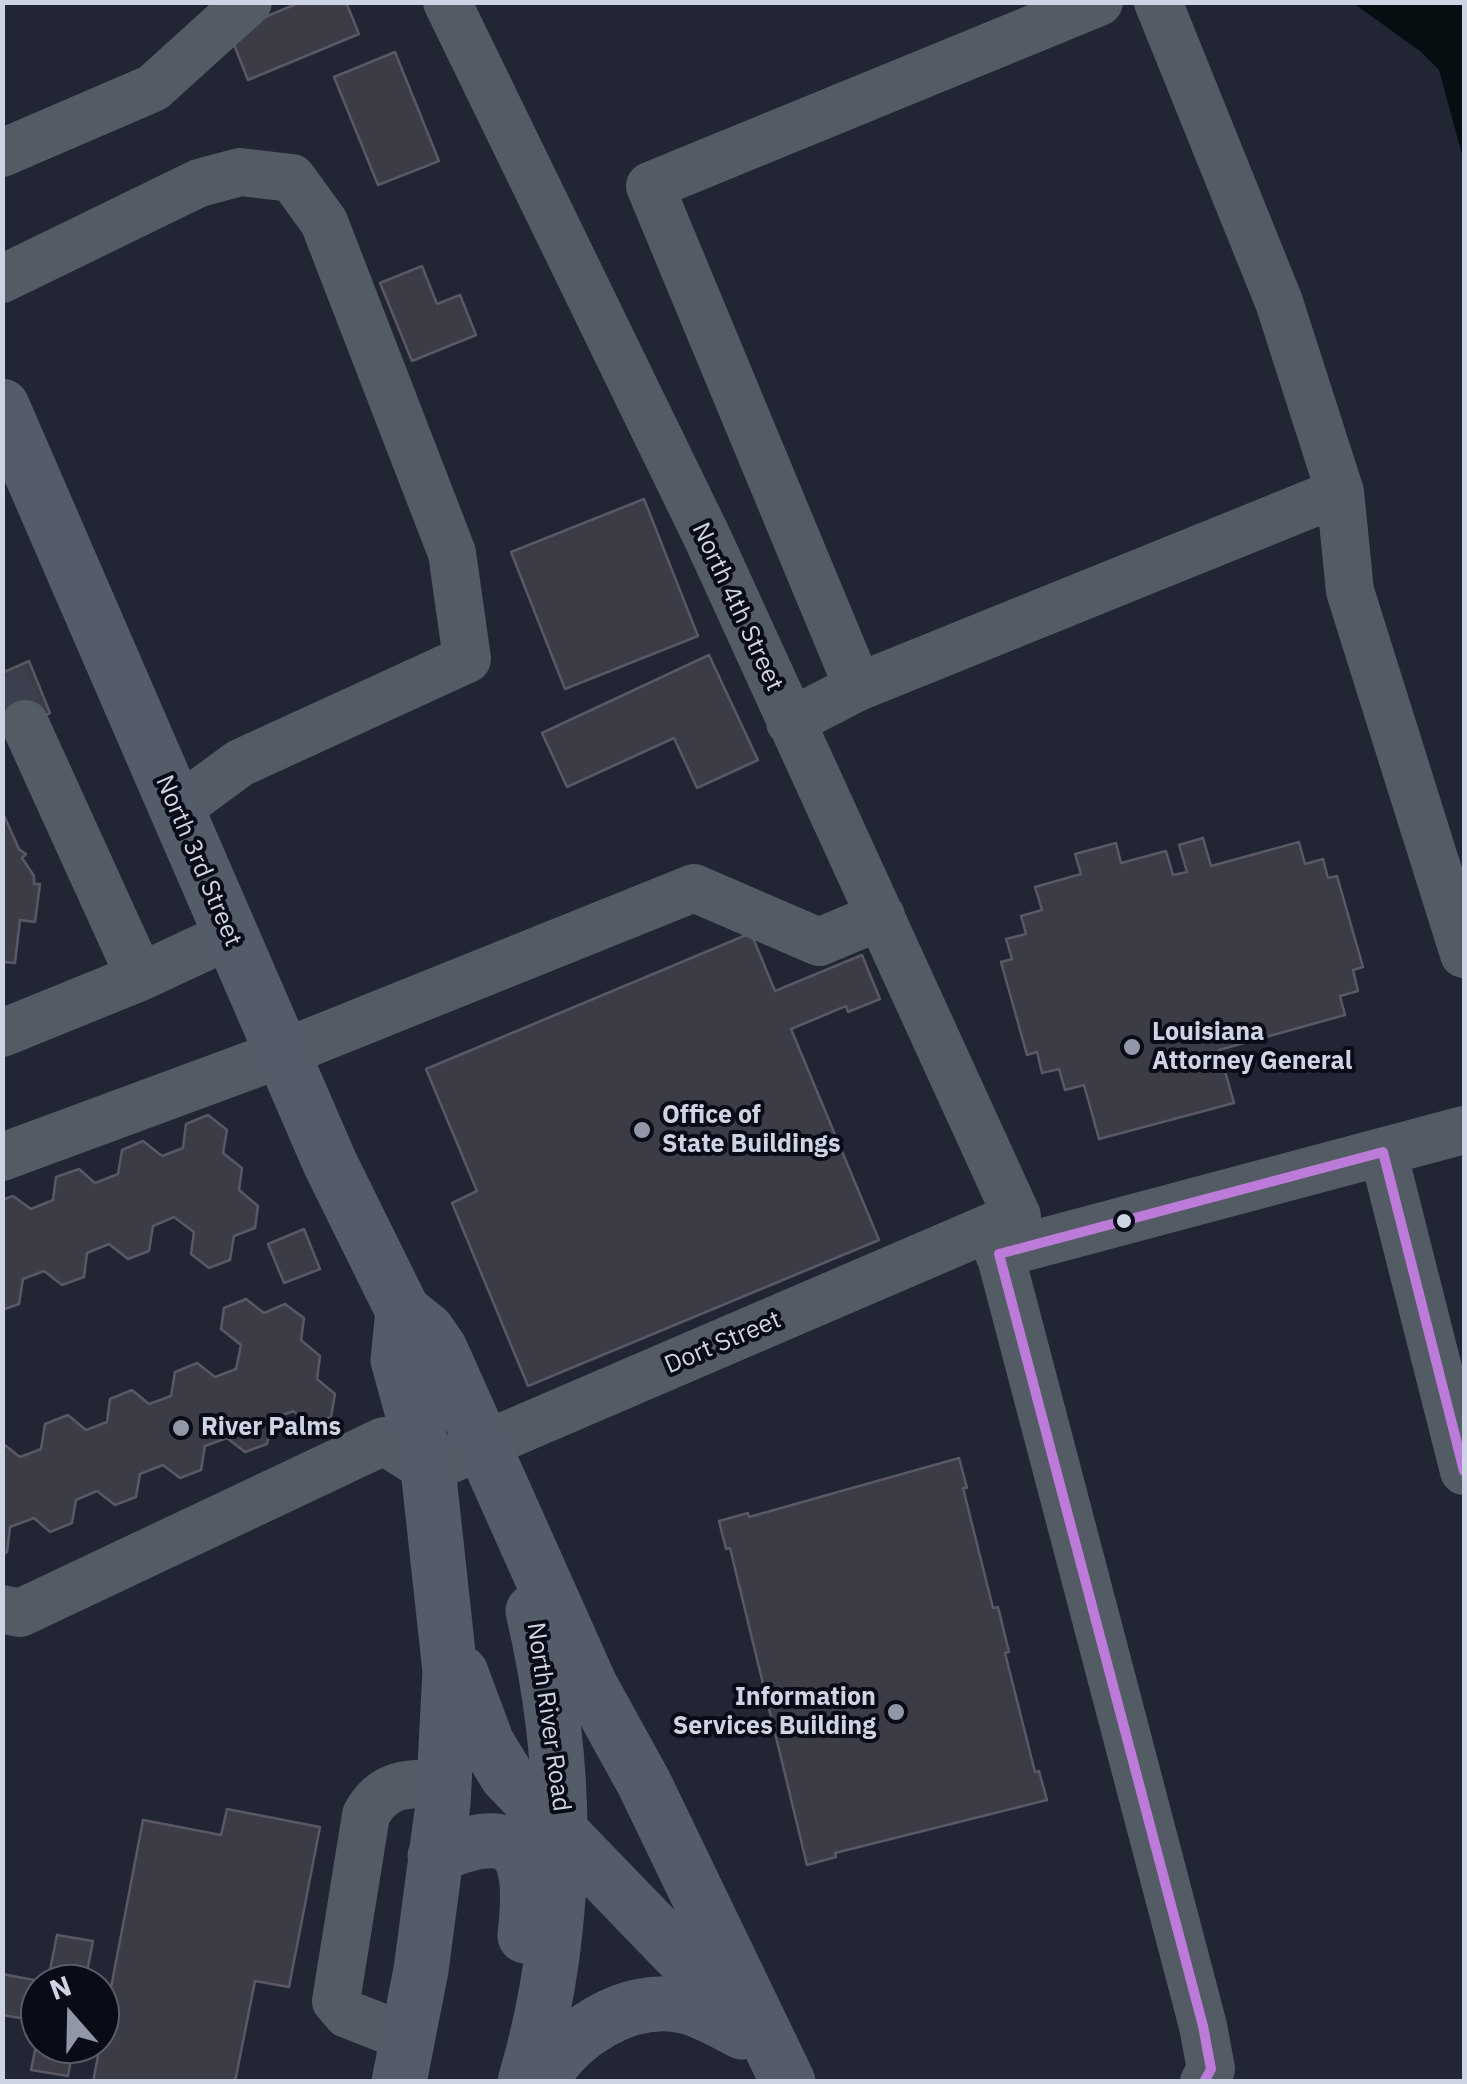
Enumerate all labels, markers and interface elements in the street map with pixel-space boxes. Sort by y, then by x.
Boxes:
street label: North 4th Street [685,518,789,696]
street label: North 3rd Street [148,771,248,951]
place label: Louisiana Attorney General [1152,1018,1352,1077]
marker: Louisiana Attorney General [1121,1036,1143,1058]
place label: Office of State Buildings [662,1101,840,1160]
marker: Office of State Buildings [631,1119,653,1141]
unlabelled marker [1114,1211,1134,1231]
street label: Dort Street [660,1305,786,1381]
place label: River Palms [201,1413,341,1443]
marker: River Palms [170,1417,192,1439]
street label: North River Road [520,1621,576,1813]
place label: Information Services Building [673,1683,876,1742]
marker: Information Services Building [885,1701,907,1723]
north arrow [20,1964,120,2064]
text: N [44,1966,76,2008]

